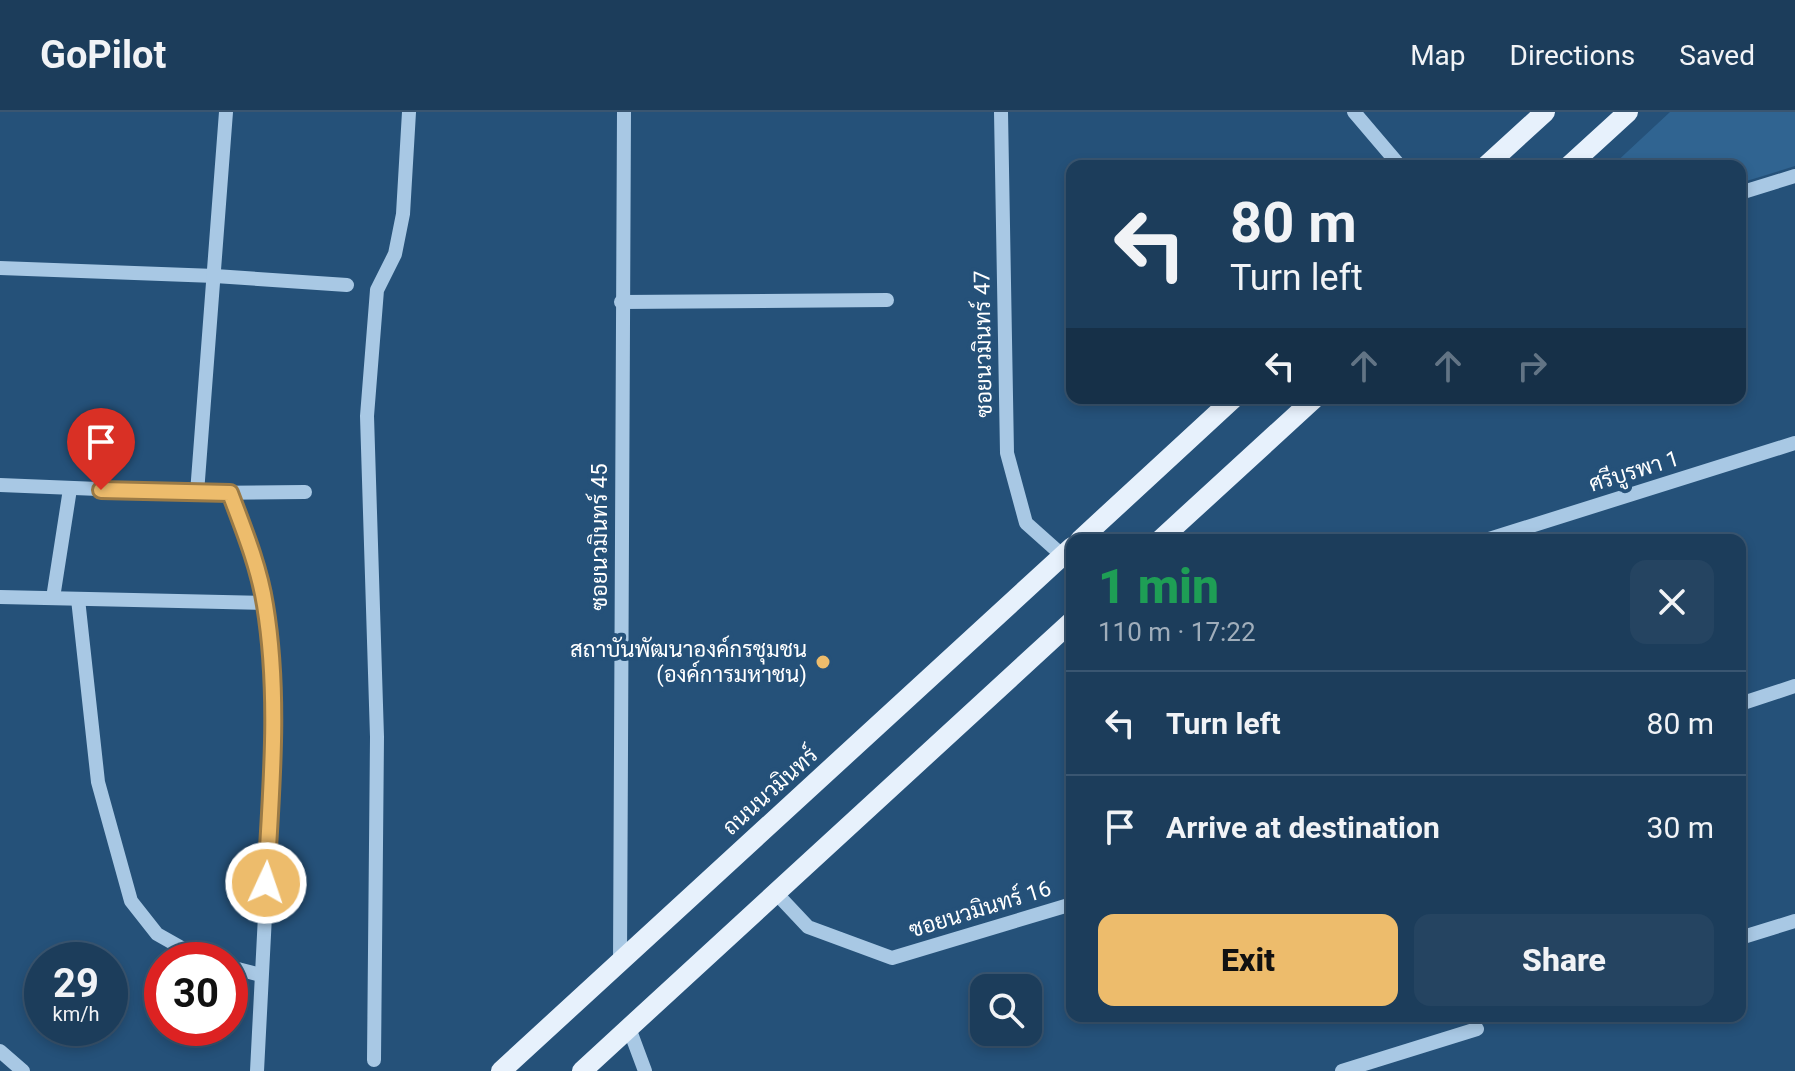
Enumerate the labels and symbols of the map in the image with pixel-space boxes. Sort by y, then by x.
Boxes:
street label: ซอยนวมินทร์ 47 [967,270,997,418]
pin [67,408,135,490]
street label: ศรีบูรพา 1 [1586,444,1683,499]
street label: ซอยนวมินทร์ 45 [585,463,612,611]
place label: สถาบันพัฒนาองค์กรชุมชน (องค์การมหาชน) [570,635,807,688]
marker: สถาบันพัฒนาองค์กรชุมชน (องค์การมหาชน) [814,653,832,671]
street label: ถนนนวมินทร์ [716,741,822,840]
position arrow [224,841,308,925]
street label: ซอยนวมินทร์ 16 [905,874,1054,942]
speed limit sign: 30 [144,942,248,1046]

